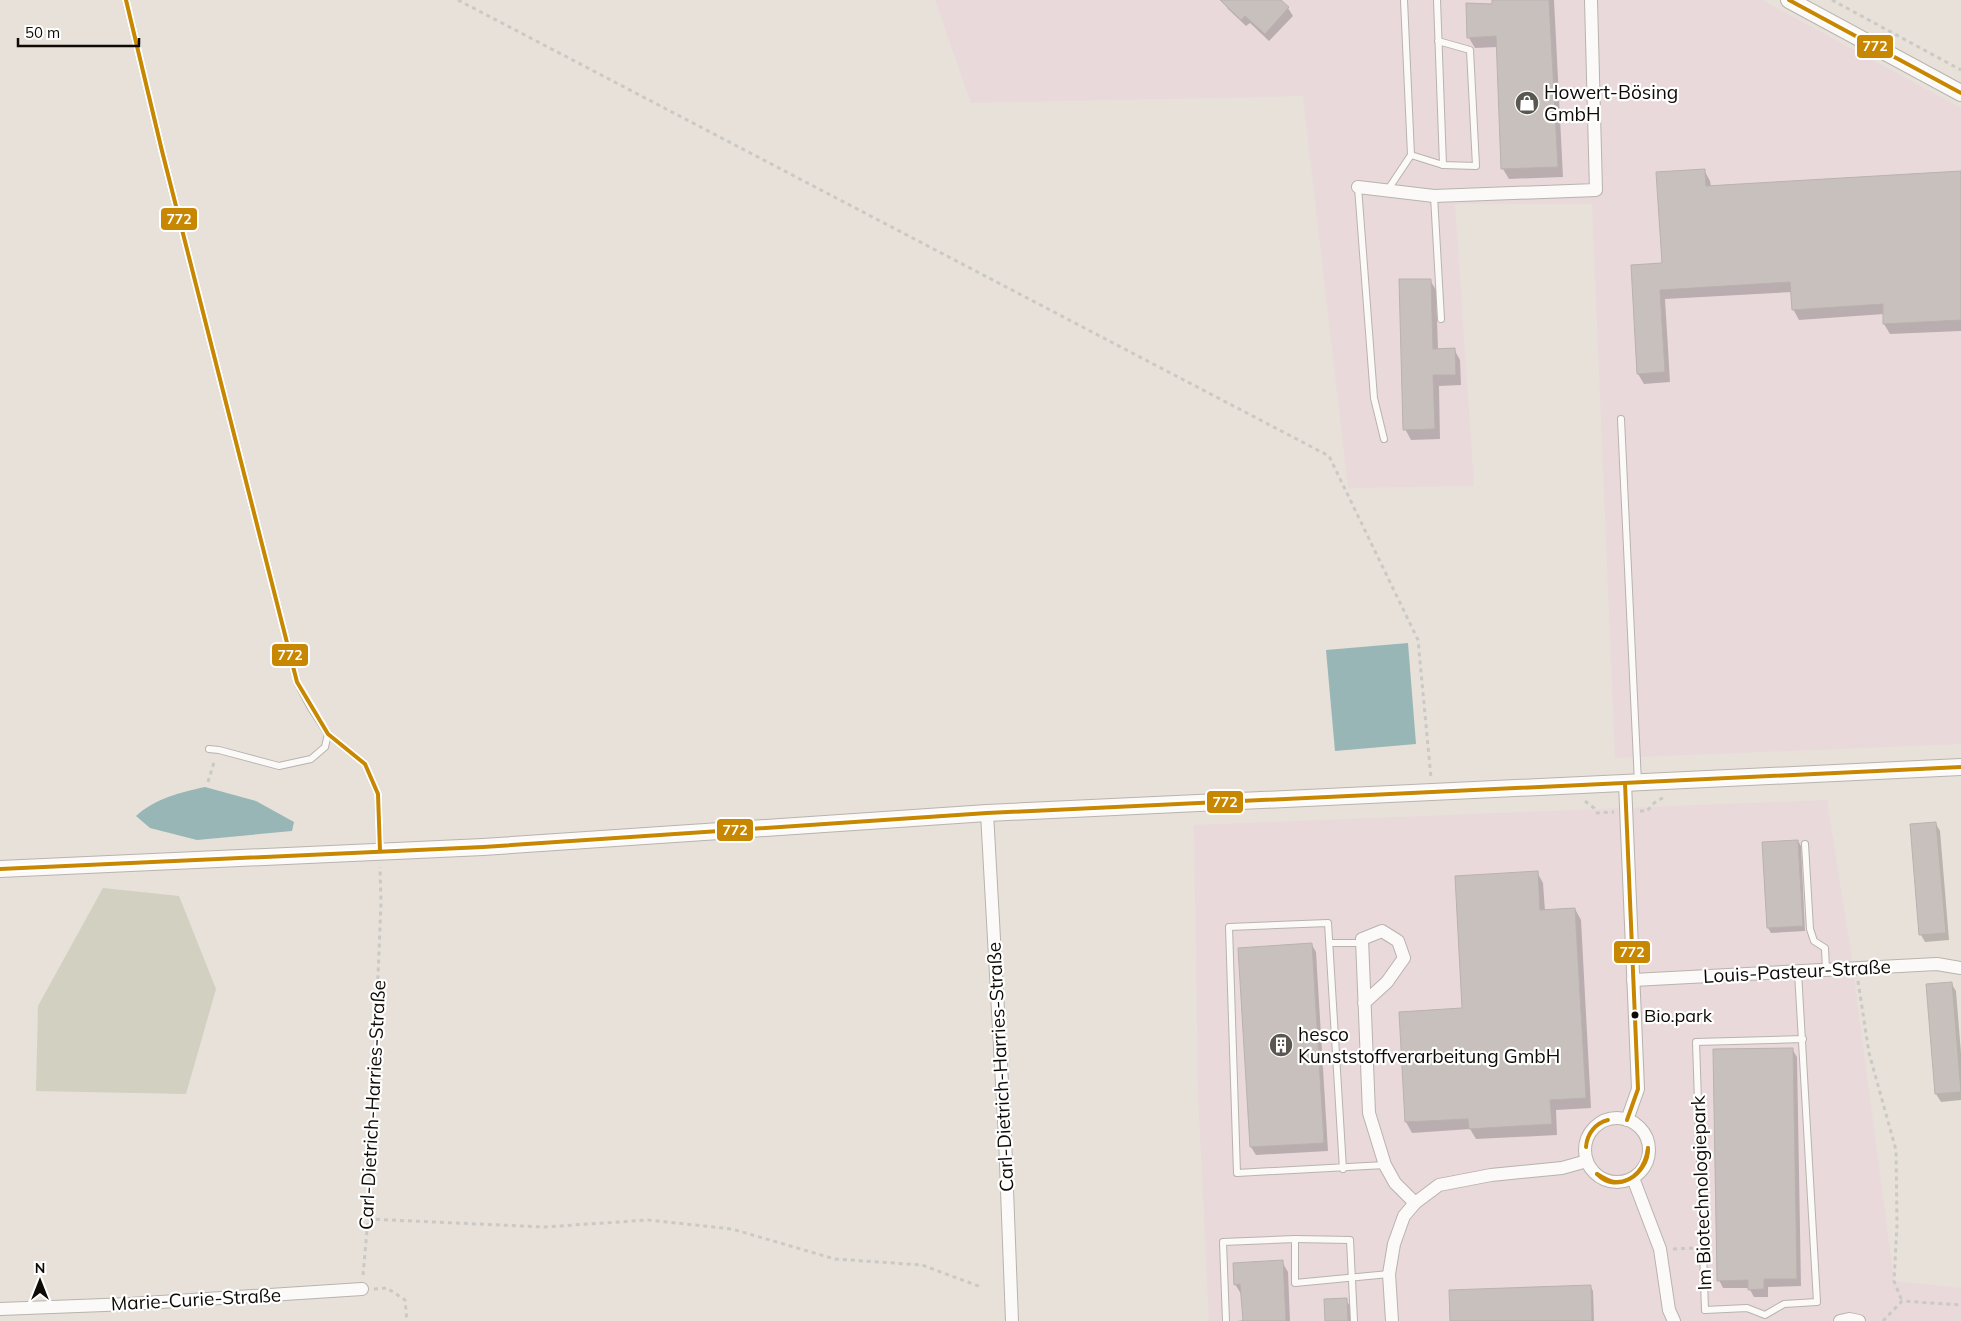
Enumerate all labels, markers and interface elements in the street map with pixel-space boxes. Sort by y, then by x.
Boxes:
scale bar [18,15,139,47]
text: 50 m [25,23,60,42]
line badge: 772 [1856,34,1894,59]
text: 772 [1862,37,1888,55]
place label: Howert-Bösing GmbH [1544,80,1678,126]
shop icon: Howert-Bösing GmbH [1514,90,1540,116]
line badge: 772 [160,207,198,231]
text: 772 [166,210,192,228]
line badge: 772 [271,643,309,667]
text: 772 [277,646,303,664]
line badge: 772 [1206,790,1244,814]
text: 772 [1212,793,1238,811]
line badge: 772 [716,818,754,842]
text: 772 [722,821,748,839]
line badge: 772 [1613,940,1651,964]
street label: Carl-Dietrich-Harries-Straße [981,941,1019,1193]
text: 772 [1619,943,1645,961]
street label: Louis-Pasteur-Straße [1703,954,1891,988]
street label: Carl-Dietrich-Harries-Straße [353,979,391,1231]
place label: Bio.park [1644,1004,1713,1027]
marker: Bio.park [1630,1010,1640,1020]
place label: hesco Kunststoffverarbeitung GmbH [1298,1022,1560,1068]
building icon: hesco Kunststoffverarbeitung GmbH [1268,1032,1294,1058]
street label: Im Biotechnologiepark [1686,1095,1716,1291]
north arrow [15,1256,65,1306]
text: N [35,1259,45,1277]
street label: Marie-Curie-Straße [110,1283,282,1315]

